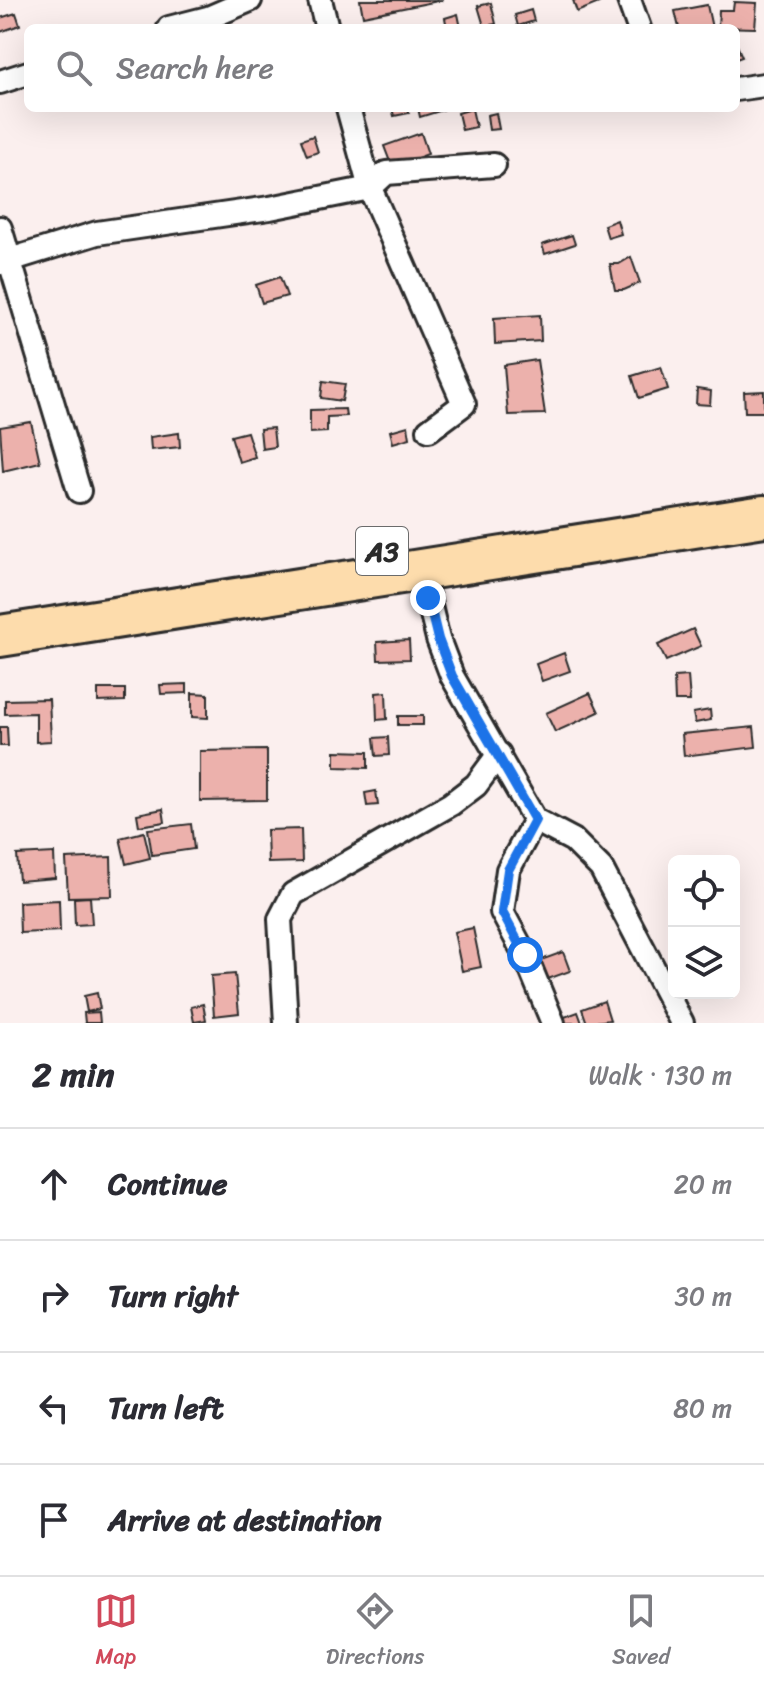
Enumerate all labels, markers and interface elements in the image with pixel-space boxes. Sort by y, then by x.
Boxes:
search box [24,24,740,112]
text: Search here [116,41,274,95]
icon: search [52,46,96,90]
road number: A3 [356,527,408,575]
route end [410,580,446,616]
map controls [668,855,740,999]
button: locate [668,855,740,927]
button: layers [668,927,740,999]
route start [507,937,543,973]
text: 2 min [32,1045,114,1105]
text: Walk · 130 m [589,1052,732,1098]
text: Continue [108,1157,227,1211]
text: 20 m [674,1161,732,1207]
icon: ahead [32,1162,76,1206]
text: Turn right [108,1269,238,1323]
text: 30 m [675,1273,732,1319]
icon: right [32,1274,76,1318]
text: Turn left [108,1381,224,1435]
text: 80 m [673,1385,732,1431]
icon: left [32,1386,76,1430]
text: Arrive at destination [108,1493,382,1547]
icon: arrive [32,1498,76,1542]
tab: Map [94,1589,138,1676]
tab: Directions [326,1589,424,1676]
tab: Saved [612,1589,670,1676]

